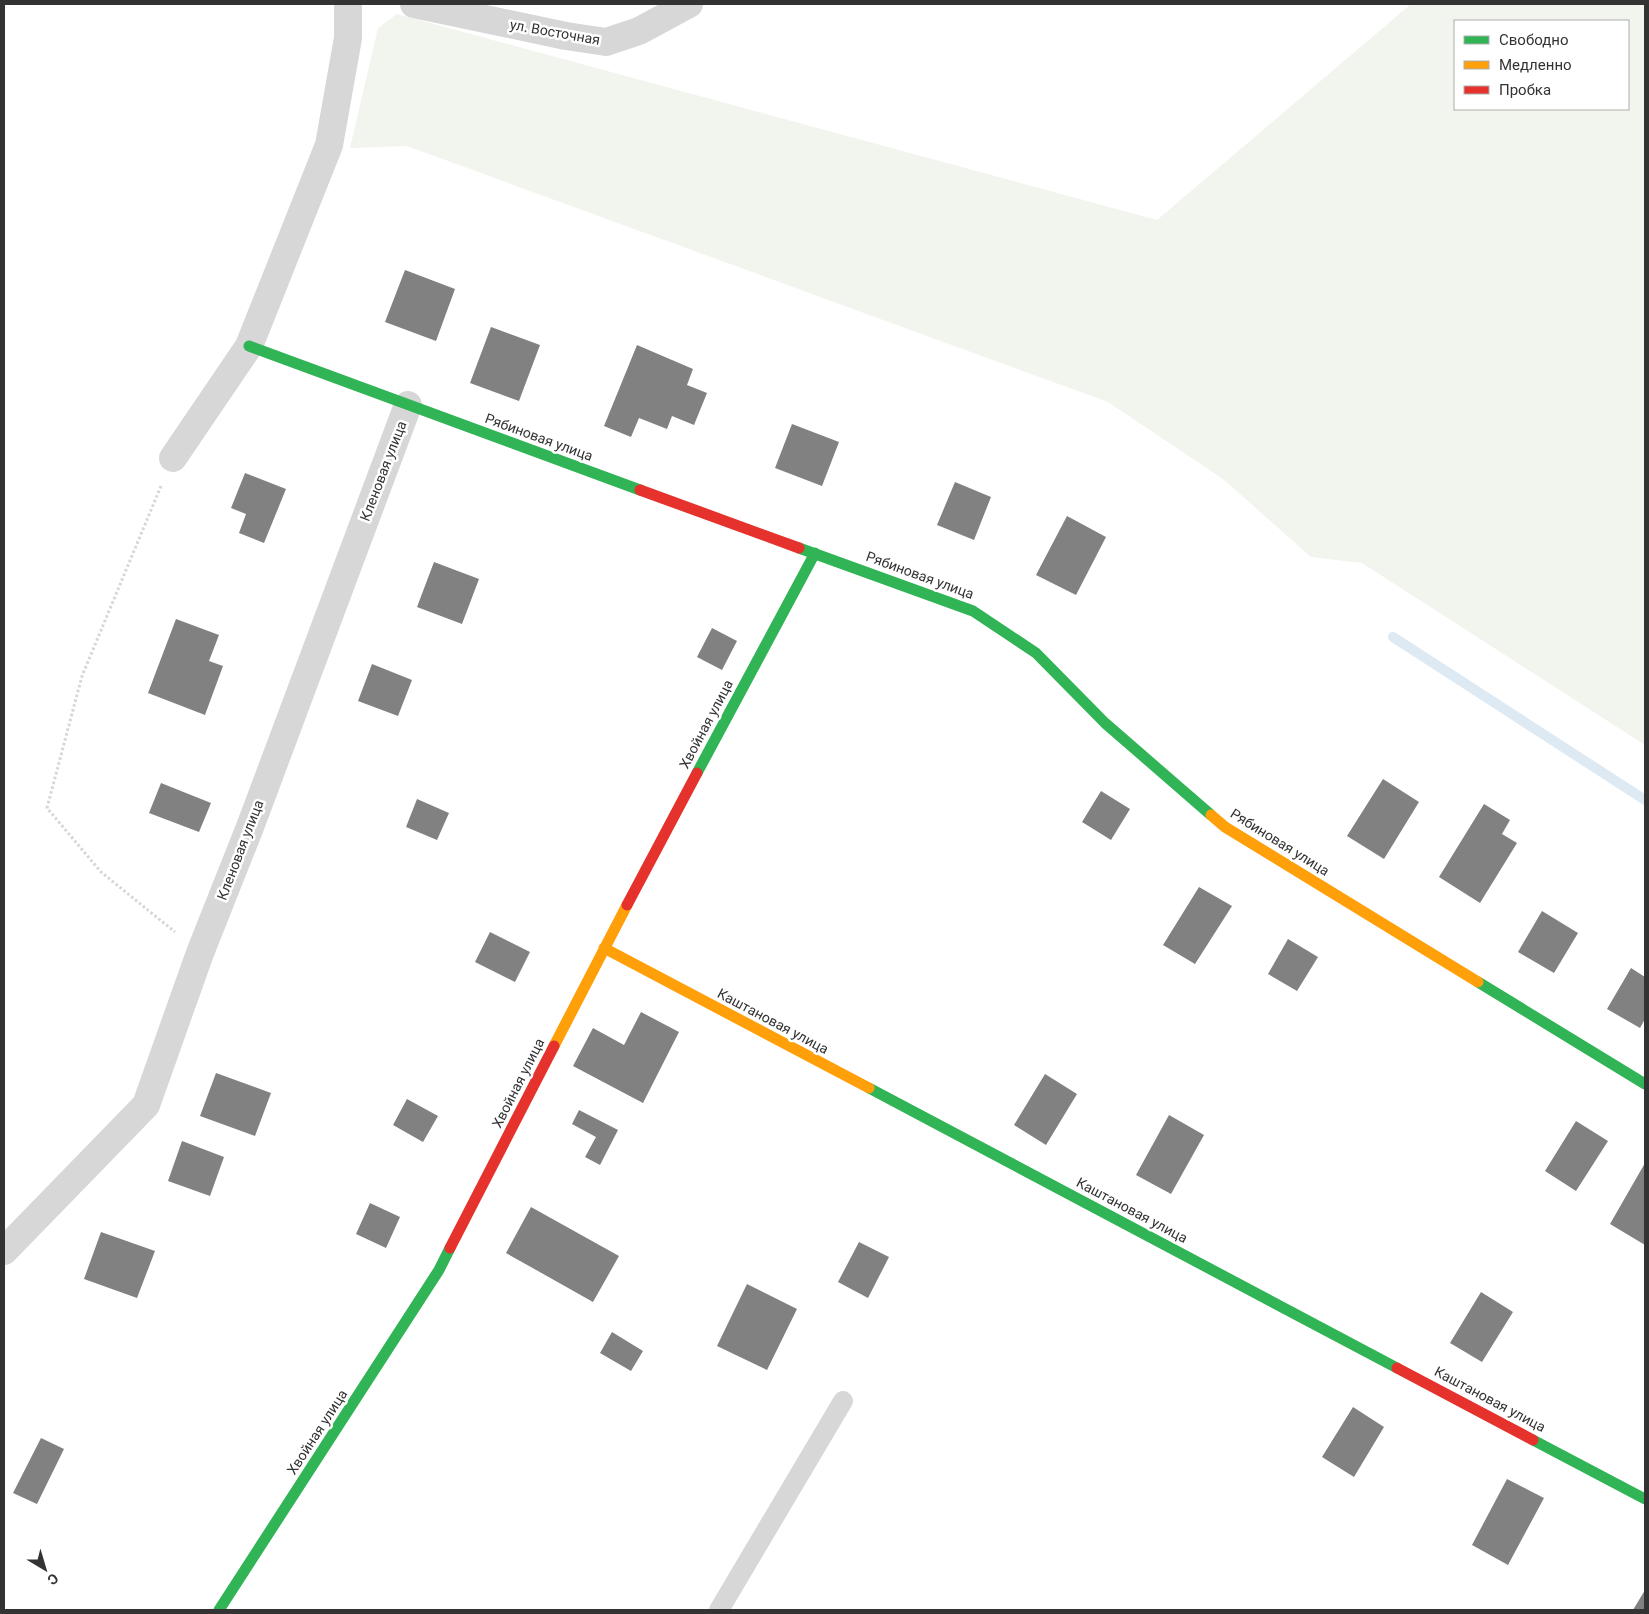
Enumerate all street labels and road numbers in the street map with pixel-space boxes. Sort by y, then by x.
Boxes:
street label: ул. Восточная [509,16,601,48]
street label: Рябиновая улица [483,410,595,464]
street label: Кленовая улица [357,419,409,523]
street label: Рябиновая улица [864,548,976,602]
street label: Хвойная улица [676,677,736,771]
street label: Кленовая улица [214,798,266,902]
street label: Рябиновая улица [1228,805,1332,879]
street label: Каштановая улица [715,985,831,1057]
street label: Хвойная улица [489,1036,547,1130]
street label: Каштановая улица [1074,1174,1190,1246]
street label: Каштановая улица [1432,1363,1548,1435]
street label: Хвойная улица [284,1386,350,1478]

